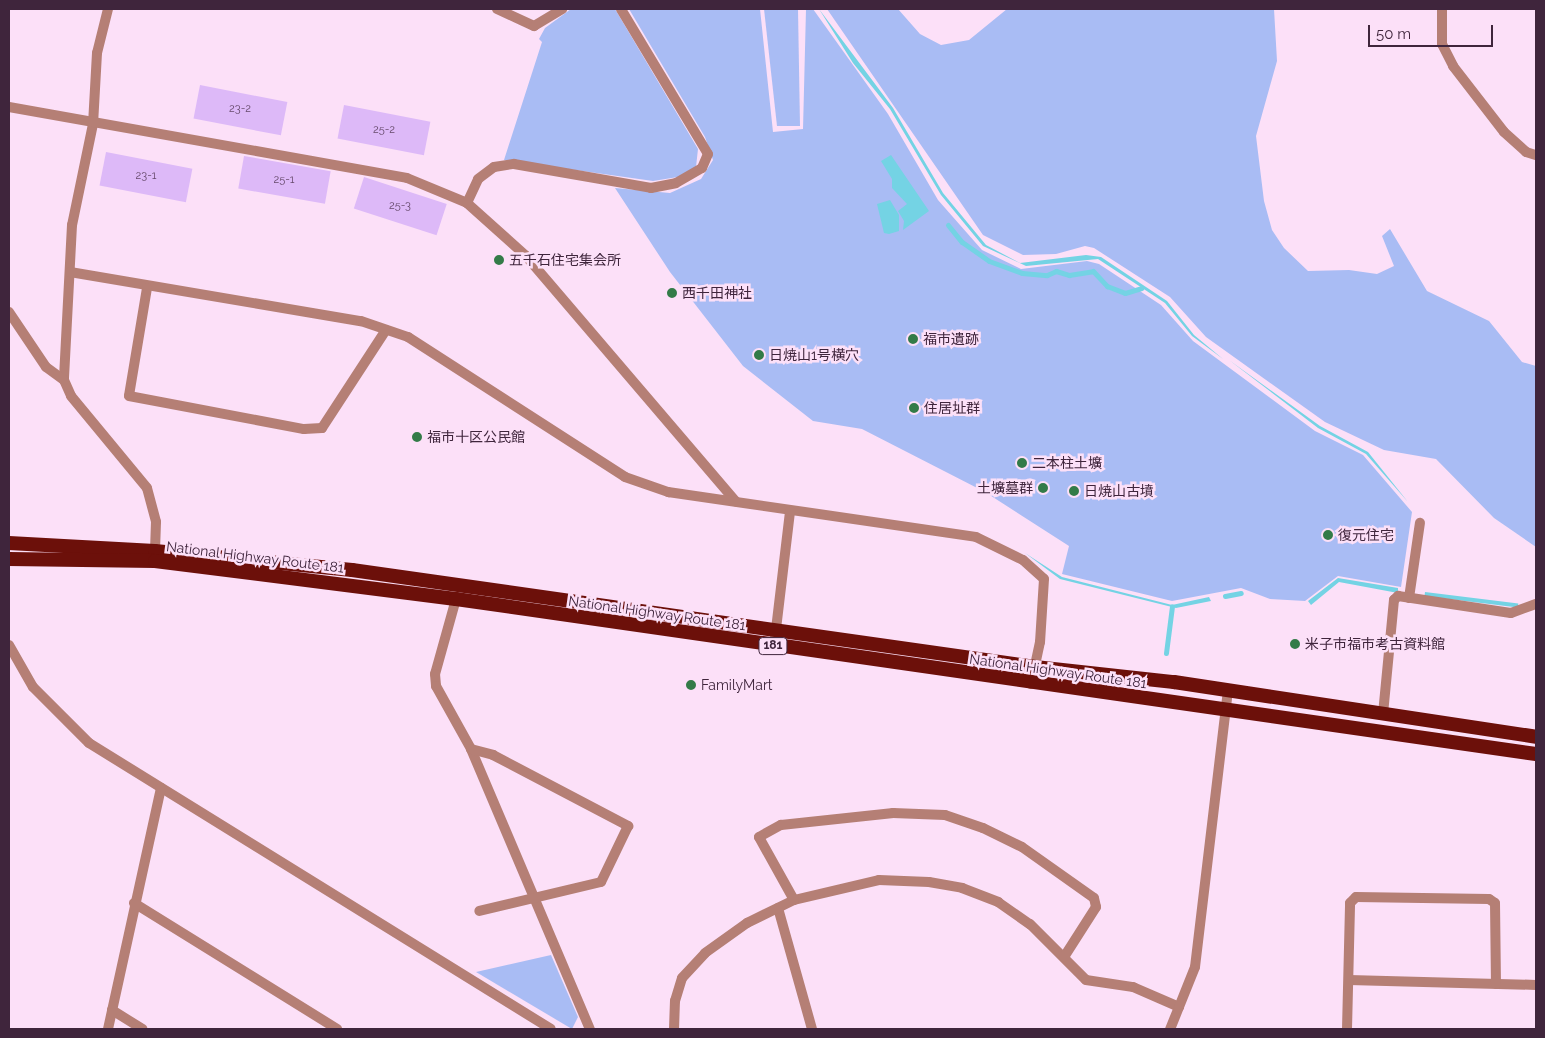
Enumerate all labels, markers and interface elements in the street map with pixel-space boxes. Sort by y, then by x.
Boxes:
scale bar [1370,15,1495,47]
text: 50 m [1376,25,1411,43]
house number: 23-2 [229,102,251,116]
house number: 25-2 [373,123,395,137]
house number: 23-1 [136,169,156,183]
house number: 25-1 [274,173,294,187]
house number: 25-3 [389,199,411,213]
place label: 五千石住宅集会所 [509,252,621,268]
marker: 五千石住宅集会所 [493,254,505,266]
place label: 西千田神社 [682,285,752,301]
marker: 西千田神社 [666,287,678,299]
place label: 福市遺跡 [923,331,979,347]
marker: 福市遺跡 [907,333,919,345]
place label: 日焼山1号横穴 [769,347,859,363]
marker: 日焼山1号横穴 [753,349,765,361]
place label: 住居址群 [924,400,980,416]
marker: 住居址群 [908,402,920,414]
place label: 福市十区公民館 [427,429,525,445]
marker: 福市十区公民館 [411,431,423,443]
place label: 二本柱土壙 [1032,455,1102,471]
marker: 二本柱土壙 [1016,457,1028,469]
place label: 土壙墓群 [977,480,1033,496]
marker: 土壙墓群 [1037,482,1049,494]
place label: 日焼山古墳 [1084,483,1154,499]
marker: 日焼山古墳 [1068,485,1080,497]
place label: 復元住宅 [1338,527,1394,543]
marker: 復元住宅 [1322,529,1334,541]
street label: National Highway Route 181 [165,538,345,576]
street label: National Highway Route 181 [567,592,747,634]
road number: 181 [758,636,788,656]
place label: 米子市福市考古資料館 [1305,636,1445,652]
marker: 米子市福市考古資料館 [1289,638,1301,650]
street label: National Highway Route 181 [968,650,1148,692]
place label: FamilyMart [701,677,772,693]
marker: FamilyMart [685,679,697,691]

